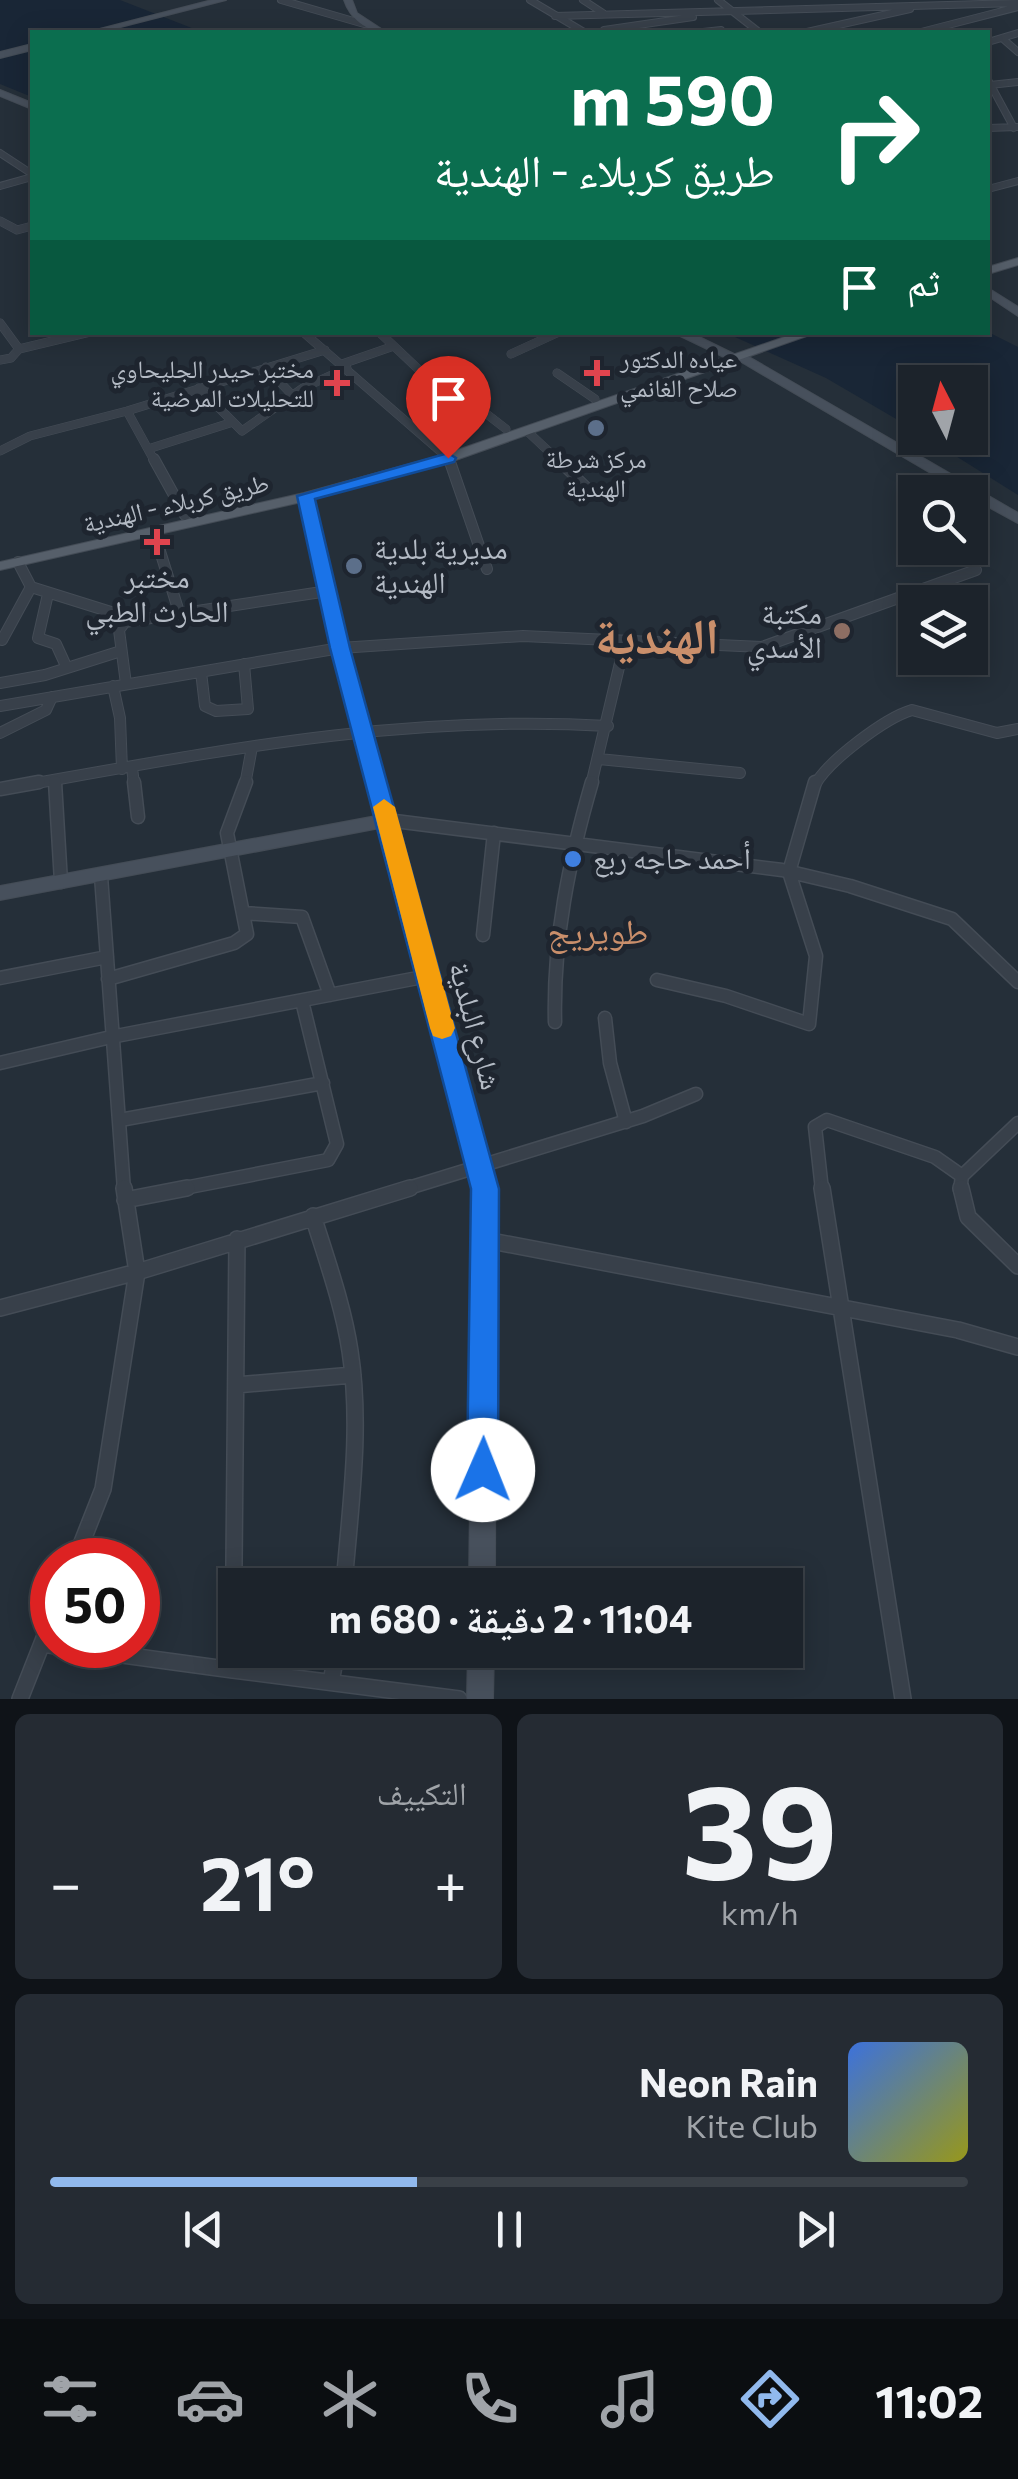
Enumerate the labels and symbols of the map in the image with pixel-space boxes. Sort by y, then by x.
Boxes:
place label: عياده الدكتور صلاح الغانمي [619,343,738,408]
place label: مختبر حيدر الجليحاوي للتحليلات المرضية [110,353,314,412]
pin [406,356,491,459]
marker: عياده الدكتور صلاح الغانمي [584,360,610,386]
north arrow [898,365,988,455]
marker: مختبر حيدر الجليحاوي للتحليلات المرضية [324,370,350,396]
marker: مركز شرطة الهندية [585,417,607,439]
place label: مركز شرطة الهندية [545,443,647,502]
street label: طريق كربلاء - الهندية [80,466,272,540]
place label: مديرية بلدية الهندية [374,528,508,600]
marker: مختبر الحارث الطبي [144,529,170,555]
marker: مديرية بلدية الهندية [343,555,365,577]
place label: مختبر الحارث الطبي [85,557,229,636]
place label: مكتبة الأسدي [747,593,822,672]
district label: الهندية [595,603,719,664]
marker: مكتبة الأسدي [831,620,853,642]
place label: أحمد حاجه ربع [593,838,751,878]
marker: أحمد حاجه ربع [562,848,584,870]
district label: طويريج [548,908,648,954]
street label: شارع البلدية [440,958,512,1094]
position arrow [431,1418,535,1522]
speed limit sign: 50 [30,1538,160,1668]

